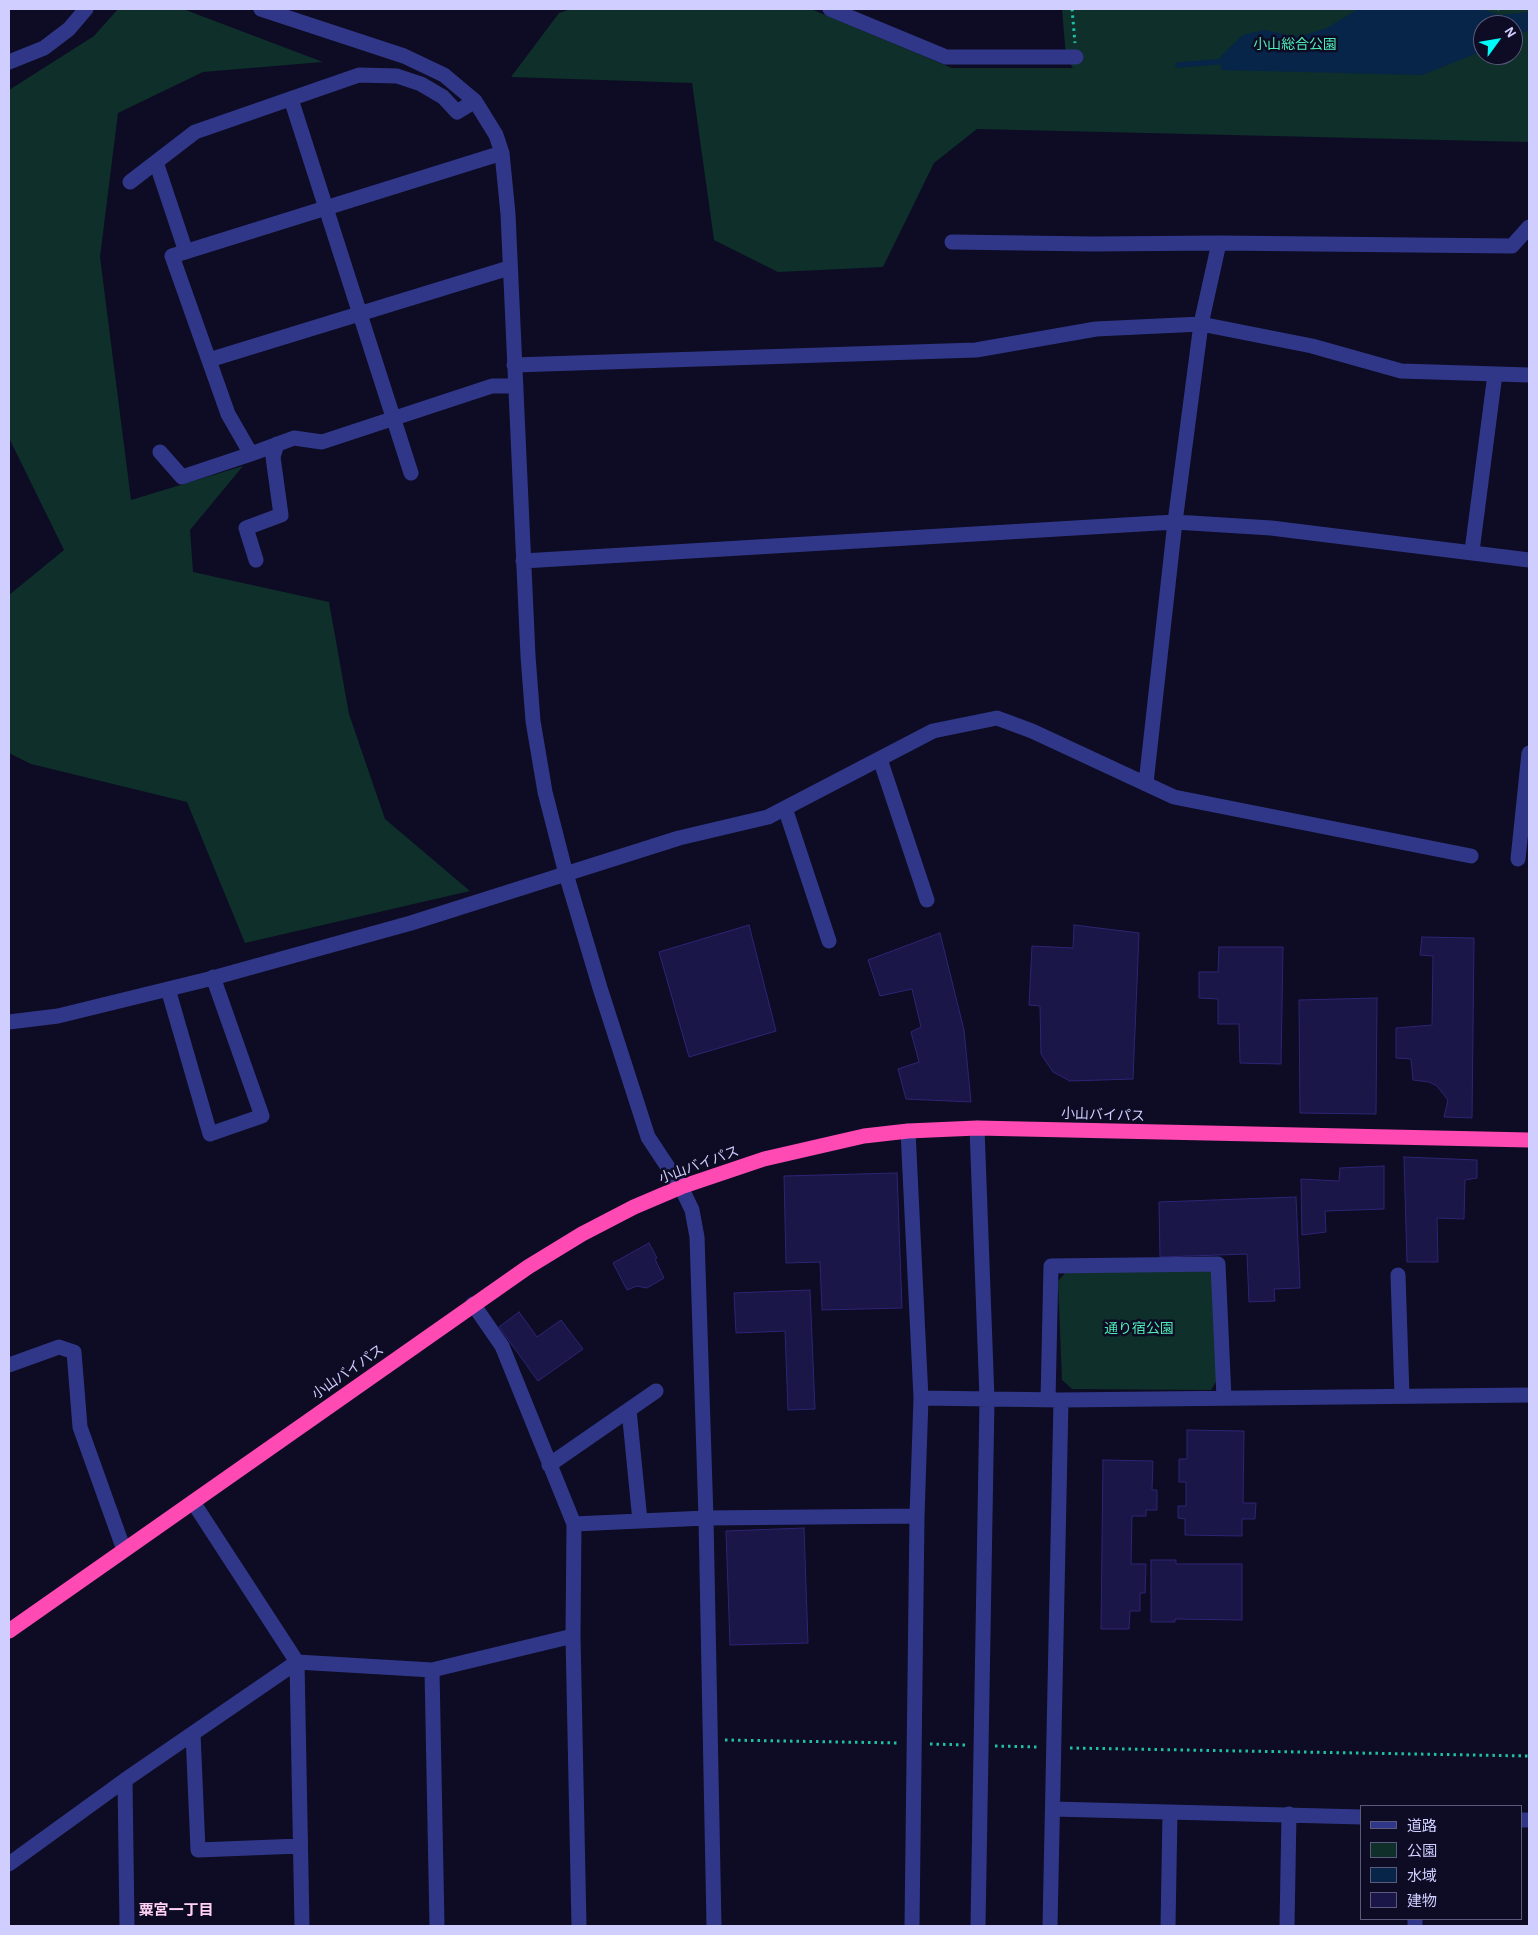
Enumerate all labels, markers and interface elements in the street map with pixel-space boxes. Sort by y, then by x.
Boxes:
north arrow [1473,15,1523,65]
text: N [1501,25,1518,40]
park label: 小山総合公園 [1253,37,1337,53]
street label: 小山バイパス [1061,1105,1145,1125]
street label: 小山バイパス [657,1143,741,1187]
park label: 通り宿公園 [1104,1321,1174,1337]
street label: 小山バイパス [309,1341,387,1403]
legend [1360,1805,1523,1920]
text: 道路 [1407,1819,1437,1834]
text: 公園 [1407,1844,1437,1859]
text: 水域 [1407,1869,1437,1884]
text: 建物 [1407,1894,1437,1909]
district label: 粟宮一丁目 [139,1901,213,1919]

